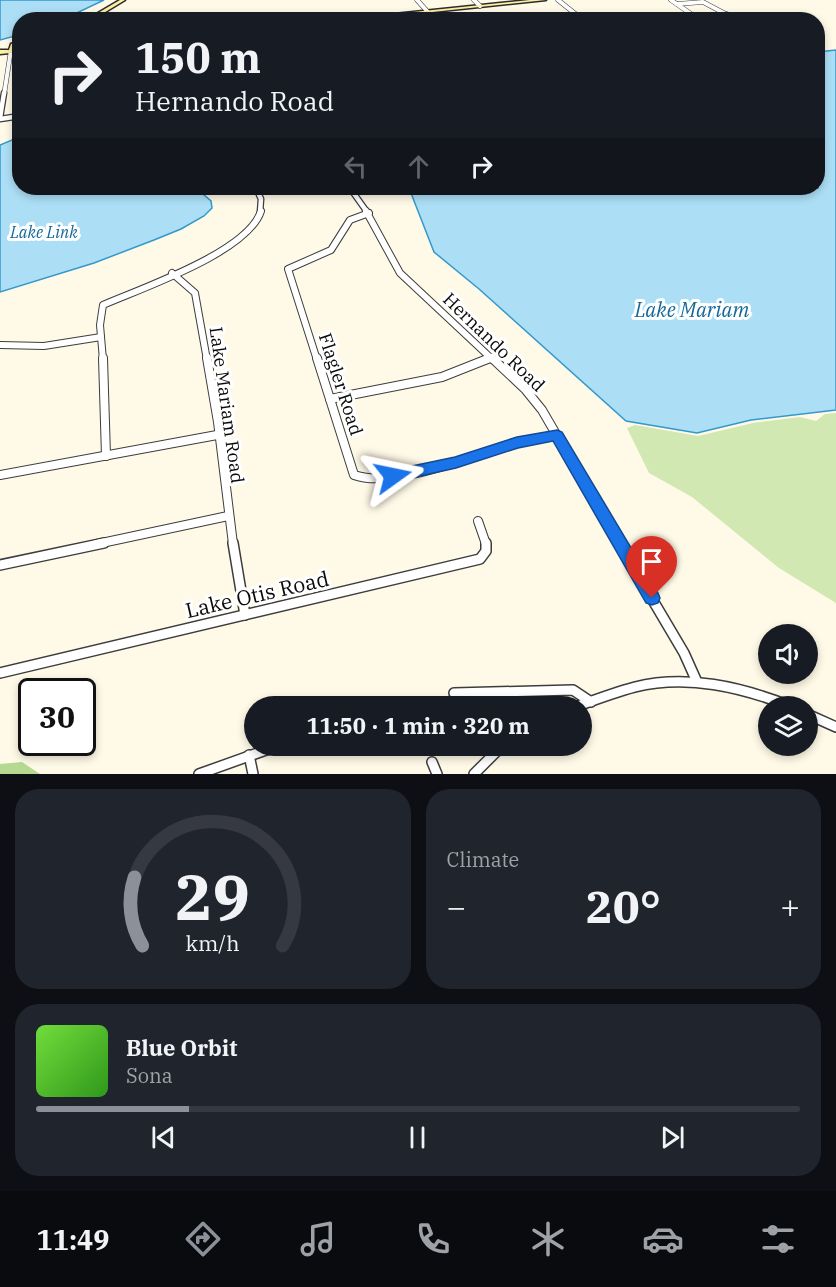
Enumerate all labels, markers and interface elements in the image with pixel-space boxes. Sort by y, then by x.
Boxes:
text: 150 m [135,30,261,85]
icon: right [36,36,114,114]
text: Hernando Road [135,83,334,118]
icon: left [339,150,372,183]
icon: ahead [402,150,435,183]
icon: right [465,150,498,183]
water label: Lake Link [9,222,78,242]
street label: Hernando Road [438,288,550,396]
water label: Lake Mariam [634,296,749,323]
street label: Lake Mariam Road [205,325,249,485]
street label: Flagler Road [314,330,368,438]
position arrow [361,444,425,508]
pin [626,536,677,598]
icon: arrive [635,545,668,578]
street label: Lake Otis Road [183,564,332,624]
map controls [758,624,818,756]
button: sound [758,624,818,684]
speed limit sign: 30 [18,678,96,756]
button: layers [758,696,818,756]
text: 11:50 · 1 min · 320 m [306,711,530,740]
text: Climate [447,846,519,873]
text: 29 [175,856,250,937]
text: 20° [586,877,661,935]
text: − [447,885,466,928]
text: + [780,885,800,928]
text: km/h [186,929,240,957]
text: Blue Orbit [126,1033,237,1062]
text: Sona [126,1062,173,1089]
icon: previous [147,1121,180,1154]
icon: pause [401,1121,434,1154]
icon: next [656,1121,689,1154]
icon: directions [182,1218,224,1260]
icon: music [297,1218,339,1260]
icon: phone [412,1218,454,1260]
icon: climate [527,1218,569,1260]
icon: car [642,1218,684,1260]
icon: filters [757,1218,799,1260]
text: 11:49 [37,1222,109,1257]

